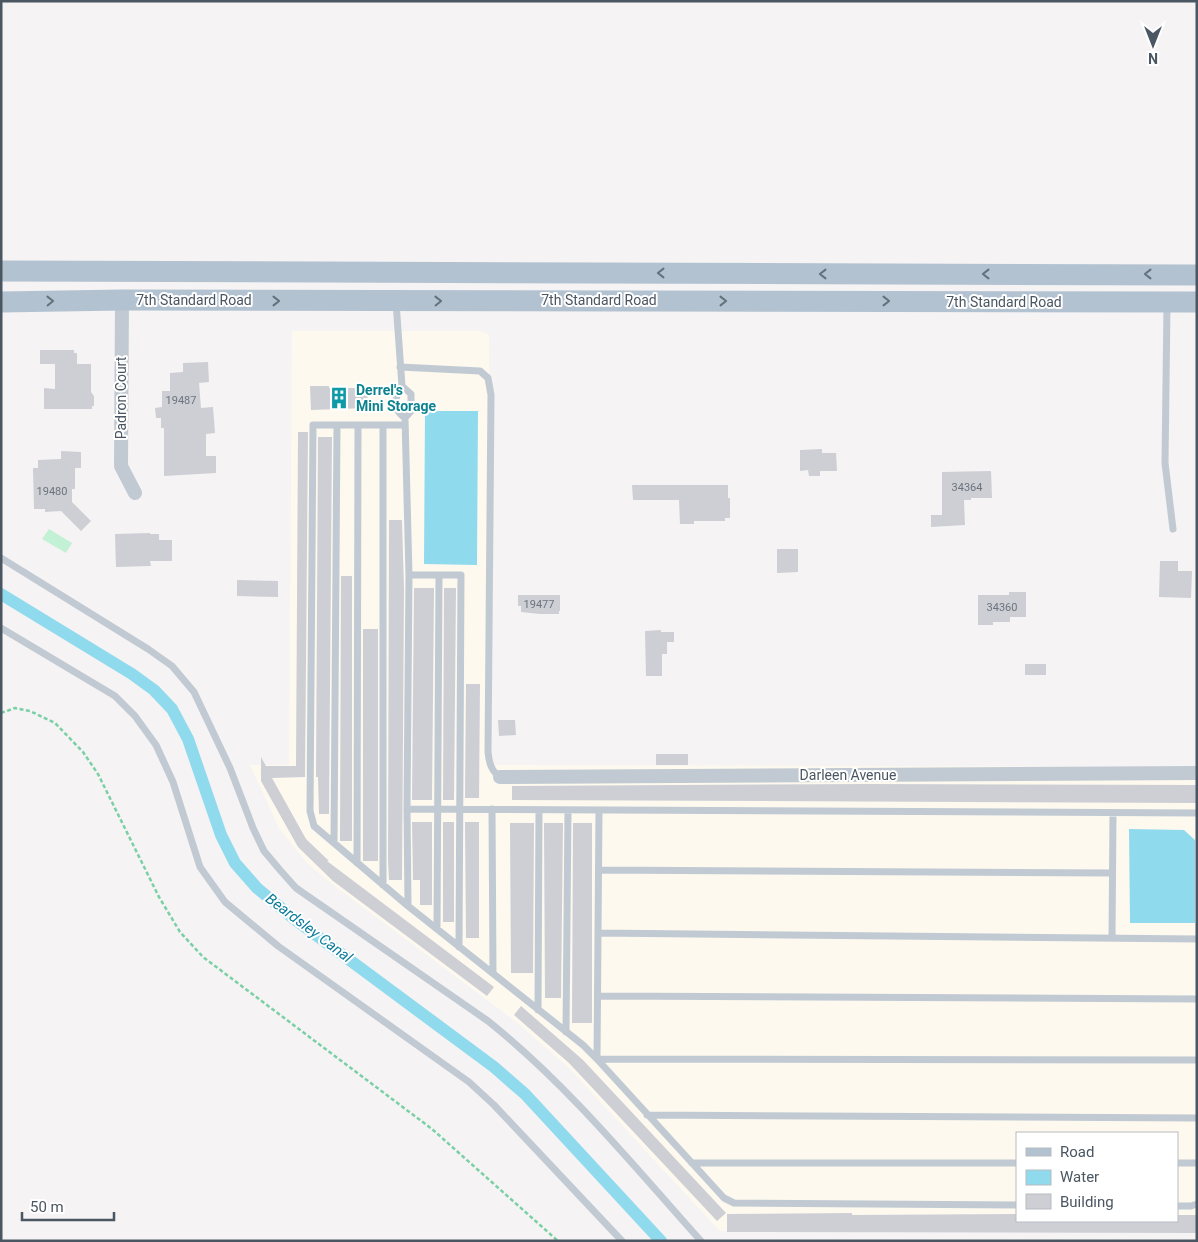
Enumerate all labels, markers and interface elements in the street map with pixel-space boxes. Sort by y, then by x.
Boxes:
north arrow [1128,20,1178,70]
text: N [1148,50,1158,66]
one-way arrow [656,268,664,278]
one-way arrow [819,268,827,279]
one-way arrow [981,269,989,279]
one-way arrow [1144,269,1152,280]
street label: 7th Standard Road [136,292,252,308]
street label: 7th Standard Road [541,292,657,308]
street label: 7th Standard Road [946,294,1062,310]
one-way arrow [272,295,280,306]
one-way arrow [46,296,54,306]
one-way arrow [435,296,443,306]
one-way arrow [720,296,728,306]
one-way arrow [882,296,890,306]
street label: Padron Court [113,356,129,439]
place label: Derrel's Mini Storage [356,382,436,414]
building icon: Derrel's Mini Storage [326,385,352,411]
house number: 19487 [166,394,196,407]
house number: 34364 [952,481,982,494]
house number: 19480 [37,485,67,498]
house number: 19477 [524,598,554,611]
house number: 34360 [987,601,1017,614]
street label: Darleen Avenue [800,767,896,783]
water label: Beardsley Canal [262,890,356,967]
legend [1016,1132,1178,1222]
text: Road [1060,1143,1094,1161]
text: Water [1060,1168,1099,1186]
scale bar [22,1190,115,1222]
text: Building [1060,1193,1114,1211]
text: 50 m [30,1198,64,1216]

